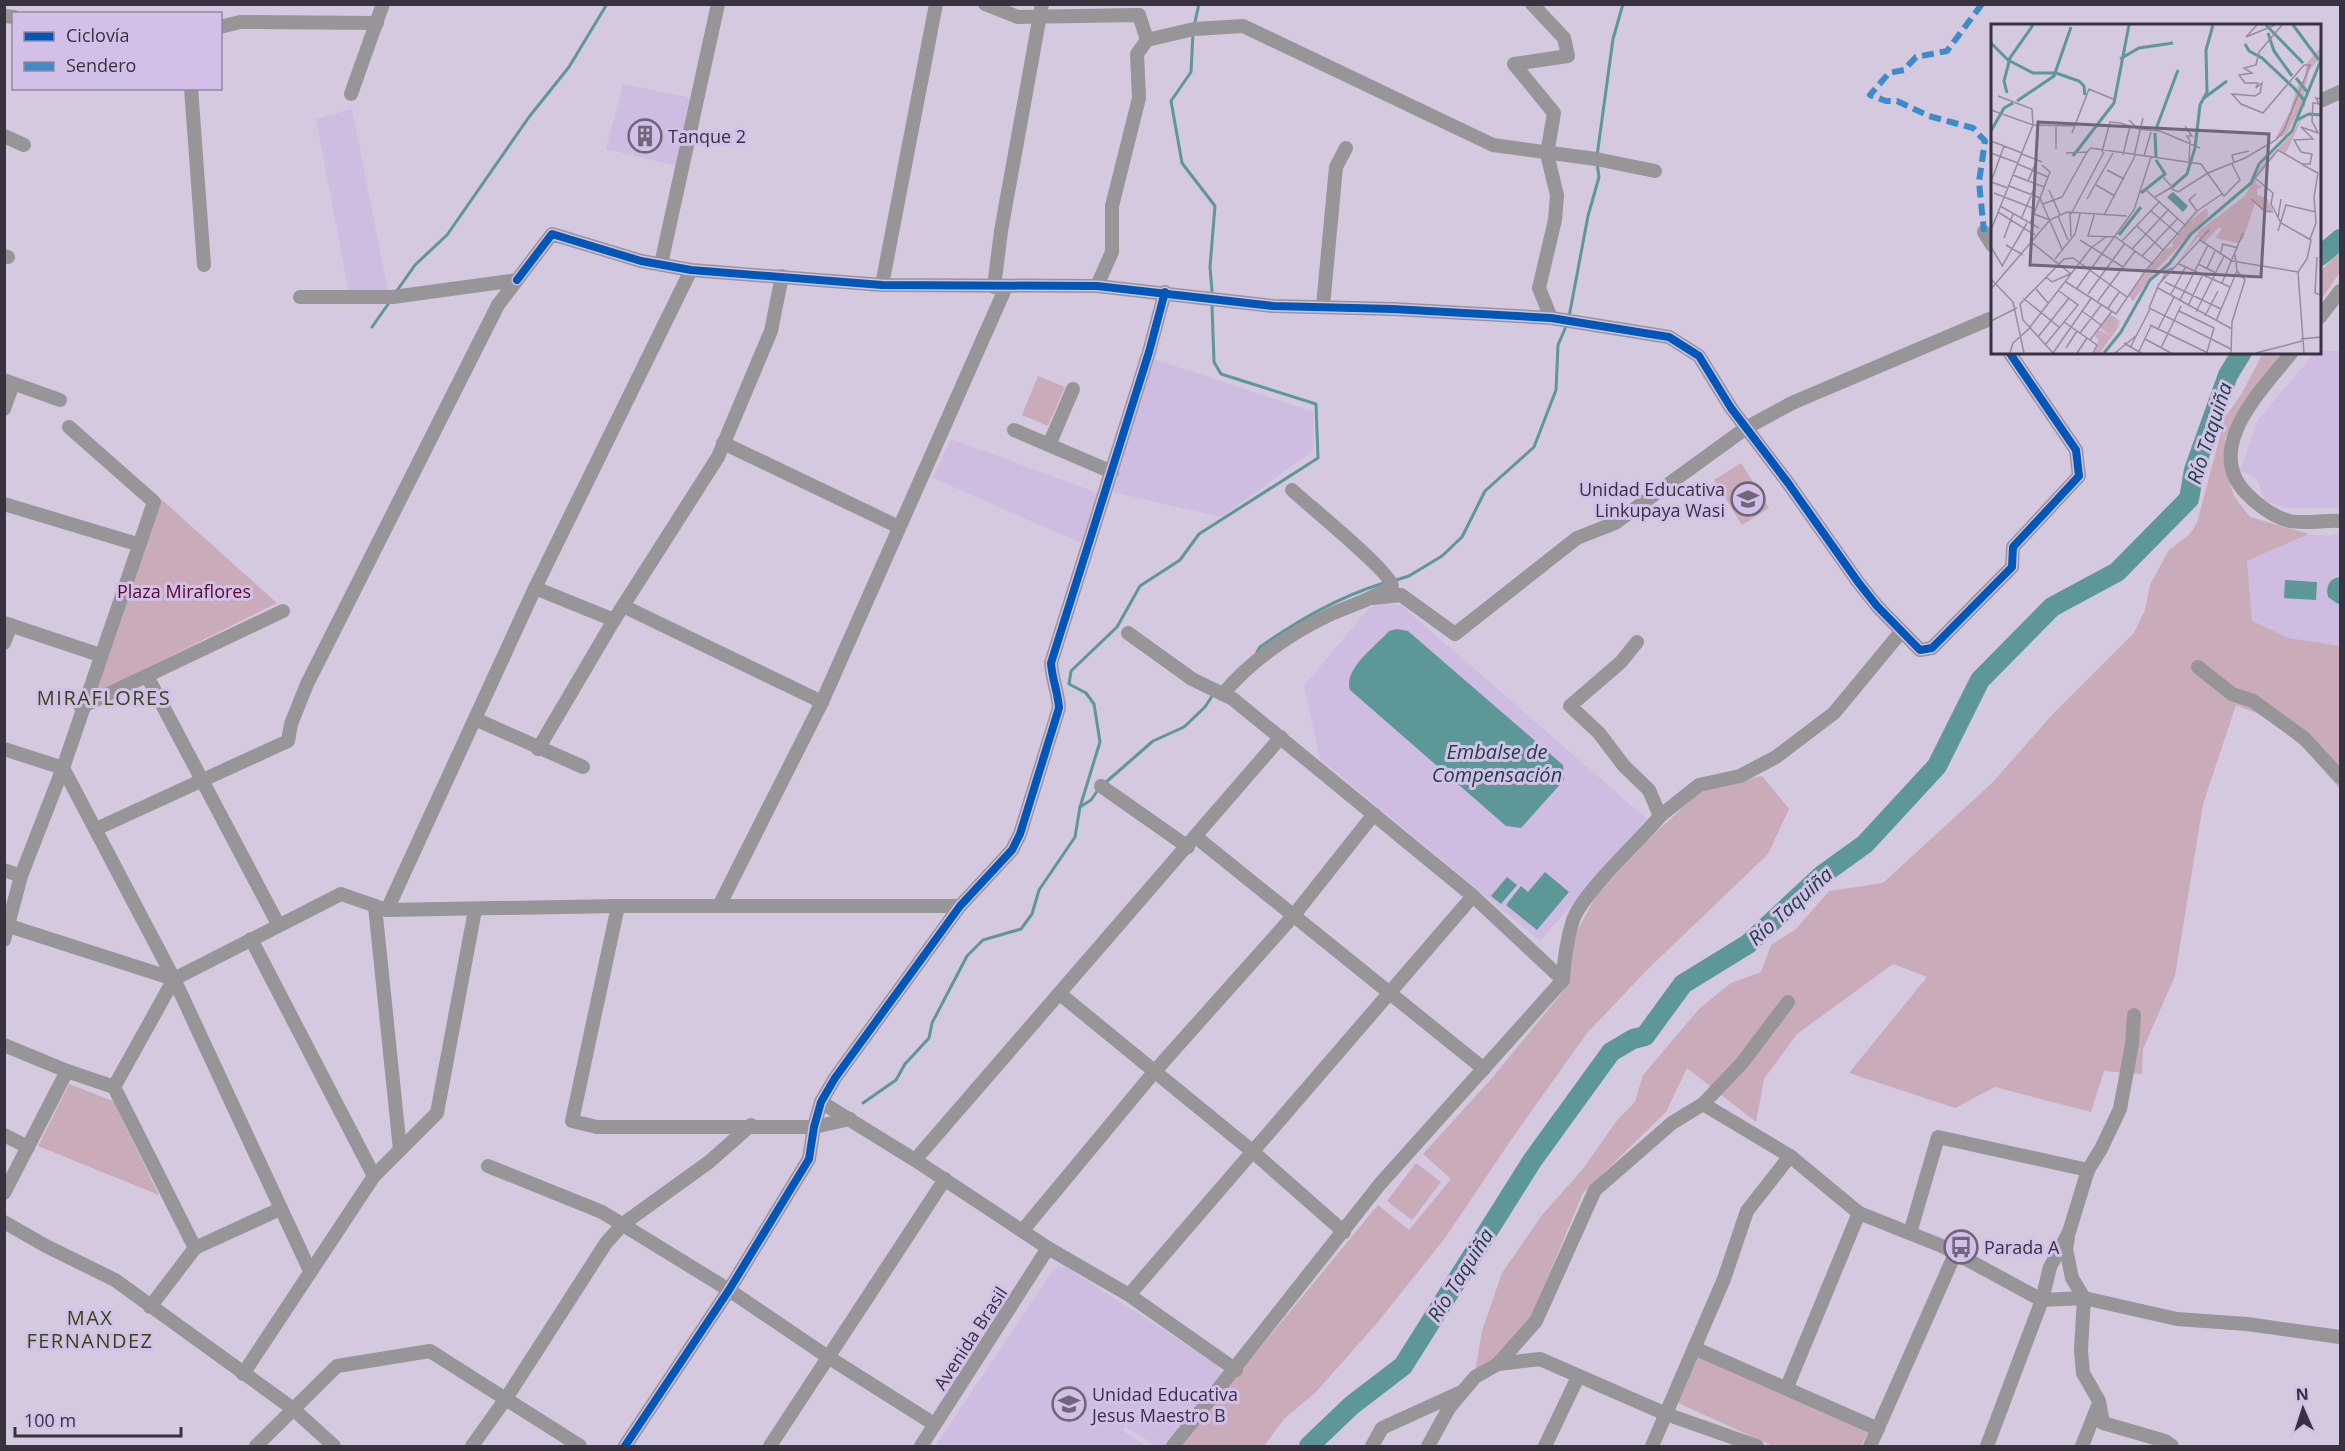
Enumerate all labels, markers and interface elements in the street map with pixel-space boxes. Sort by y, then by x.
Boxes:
legend [12,12,222,90]
text: Ciclovía [66,23,129,47]
inset map [1991,24,2321,354]
text: Sendero [66,53,136,77]
building icon: Tanque 2 [627,118,663,154]
place label: Tanque 2 [668,124,746,148]
water label: Río Taquiña [2180,379,2238,487]
place label: Unidad Educativa Linkupaya Wasi [1579,477,1725,522]
school or university icon: Unidad Educativa Linkupaya Wasi [1730,481,1766,517]
park label: Plaza Miraflores [117,579,251,603]
district label: MIRAFLORES [37,684,171,711]
water label: Embalse de Compensación [1432,738,1562,788]
water label: Río Taquiña [1742,861,1838,951]
water label: Río Taquiña [1421,1223,1499,1327]
bus stop icon: Parada A [1943,1229,1979,1265]
place label: Parada A [1984,1235,2060,1259]
street label: Avenida Brasil [928,1282,1012,1394]
district label: MAX FERNANDEZ [26,1304,154,1354]
north arrow [2273,1379,2333,1439]
place label: Unidad Educativa Jesus Maestro B [1090,1382,1238,1427]
text: N [2295,1383,2309,1405]
school or university icon: Unidad Educativa Jesus Maestro B [1051,1386,1087,1422]
scale bar [15,1400,182,1438]
text: 100 m [24,1408,76,1432]

